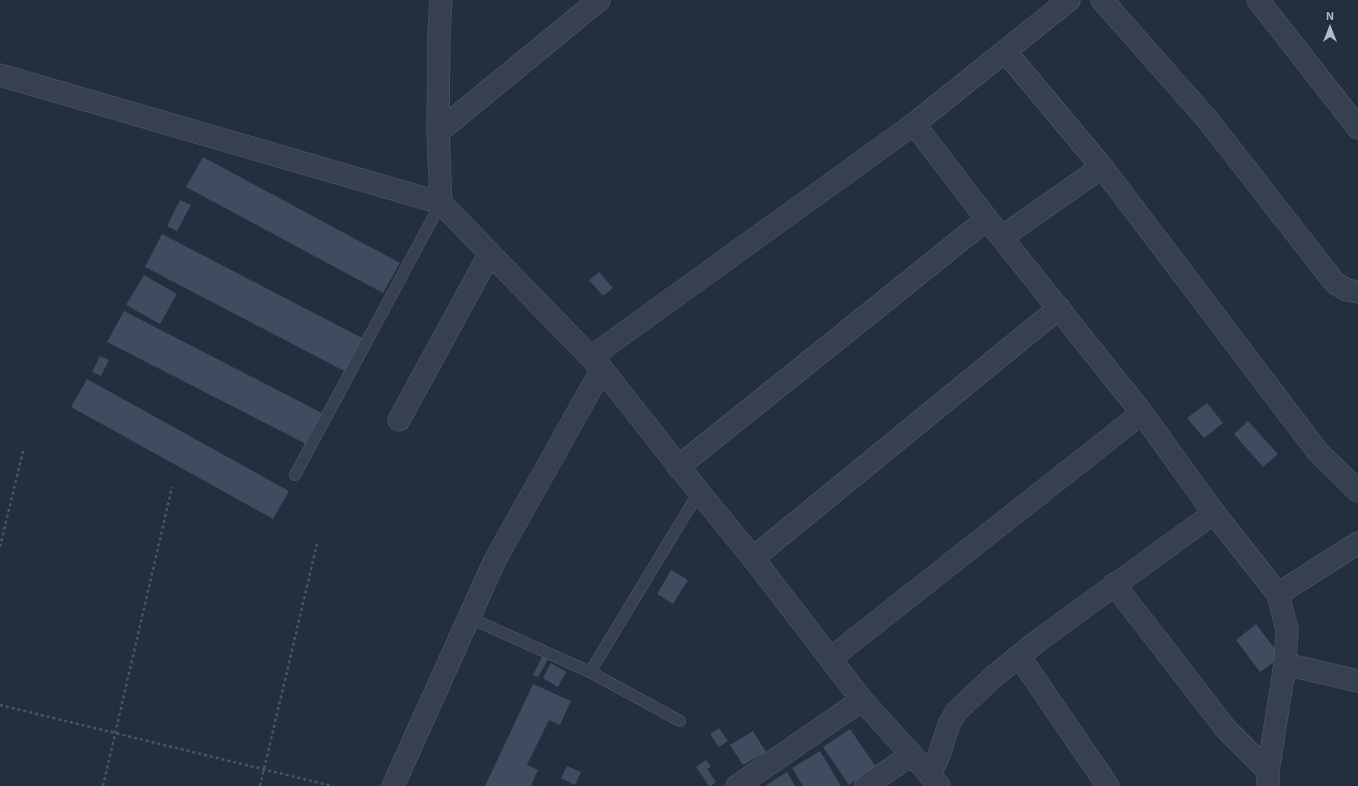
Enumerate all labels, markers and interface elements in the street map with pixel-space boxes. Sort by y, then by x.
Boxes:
north arrow [1310,8,1350,48]
text: N [1326,9,1334,22]

